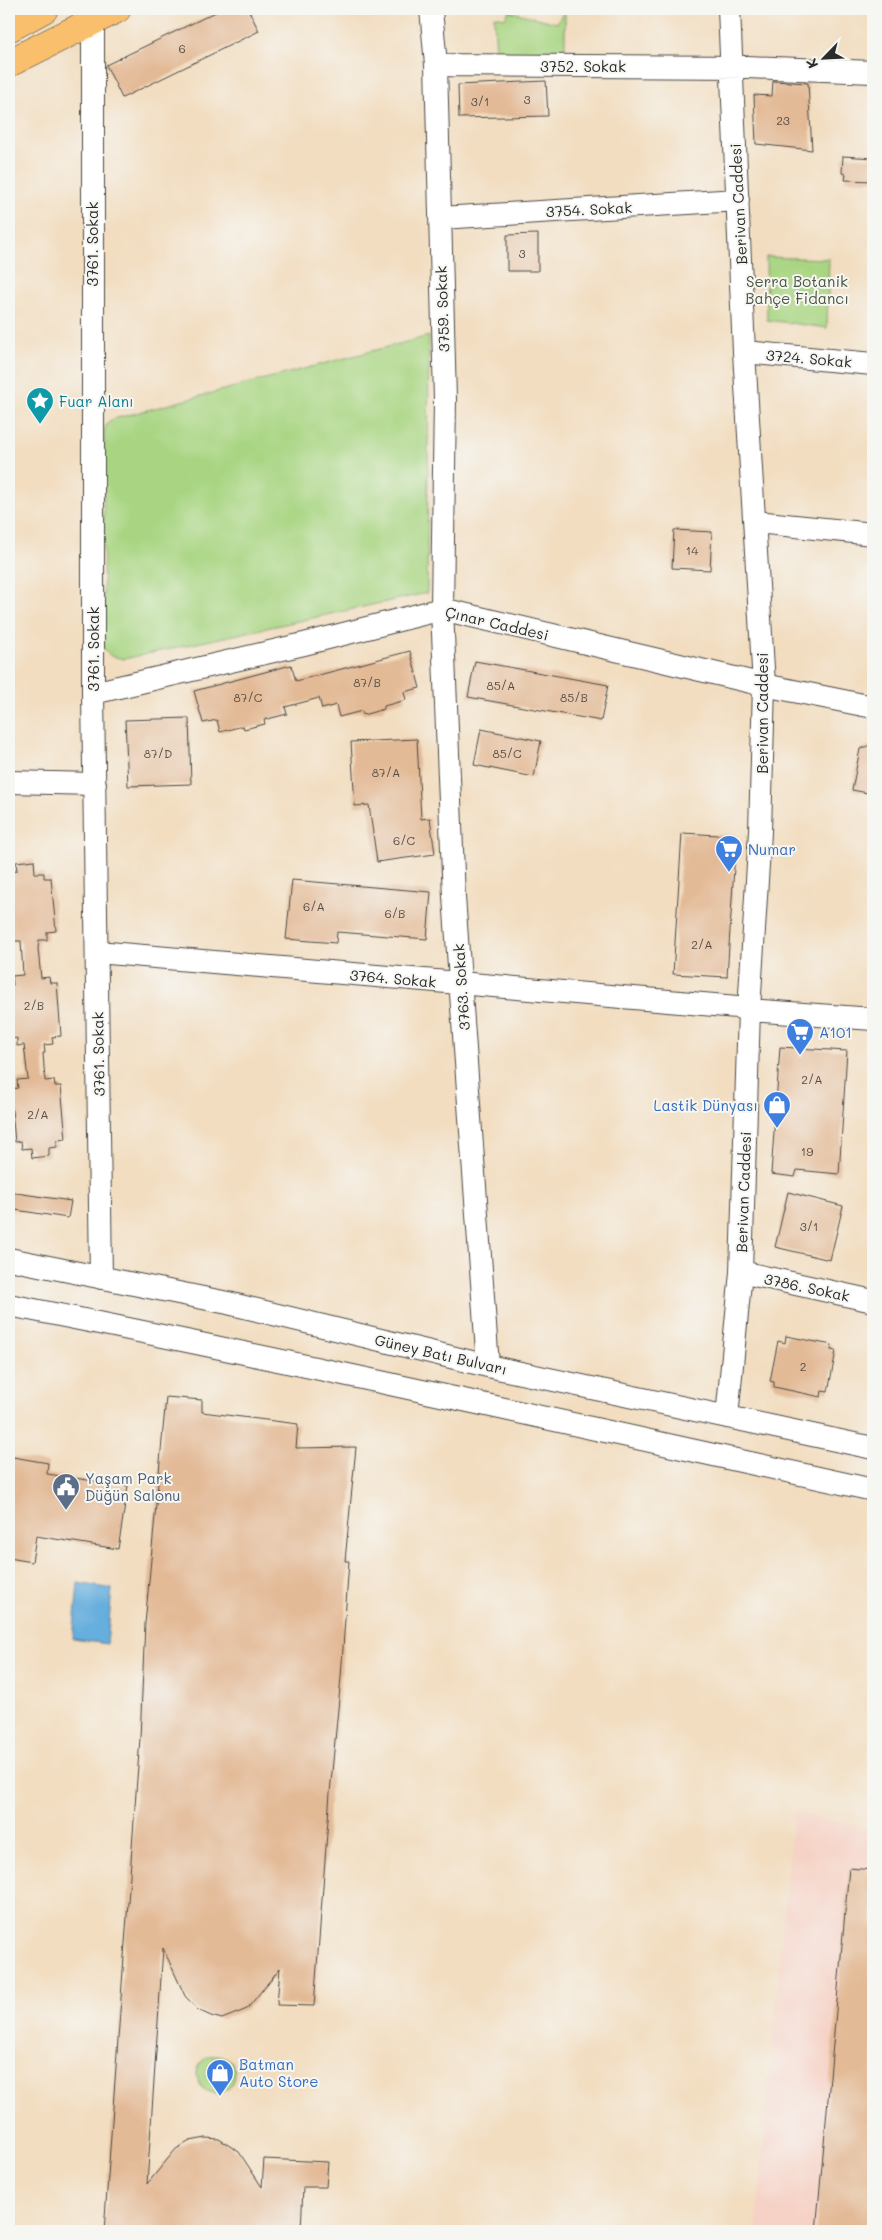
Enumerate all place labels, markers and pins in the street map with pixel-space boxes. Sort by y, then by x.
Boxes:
place icon: Fuar Alanı [25,386,55,425]
place label: Fuar Alanı [59,391,134,411]
supermarket icon: Numar [714,834,744,873]
place label: Numar [748,839,796,859]
supermarket icon: A101 [785,1017,815,1056]
place label: A101 [819,1022,852,1042]
shop icon: Lastik Dünyası [762,1090,792,1129]
place label: Lastik Dünyası [654,1095,758,1115]
place label: Yaşam Park Düğün Salonu [85,1468,181,1505]
public building icon: Yaşam Park Düğün Salonu [51,1472,81,1511]
place label: Batman Auto Store [239,2054,319,2091]
shop icon: Batman Auto Store [205,2058,235,2097]

